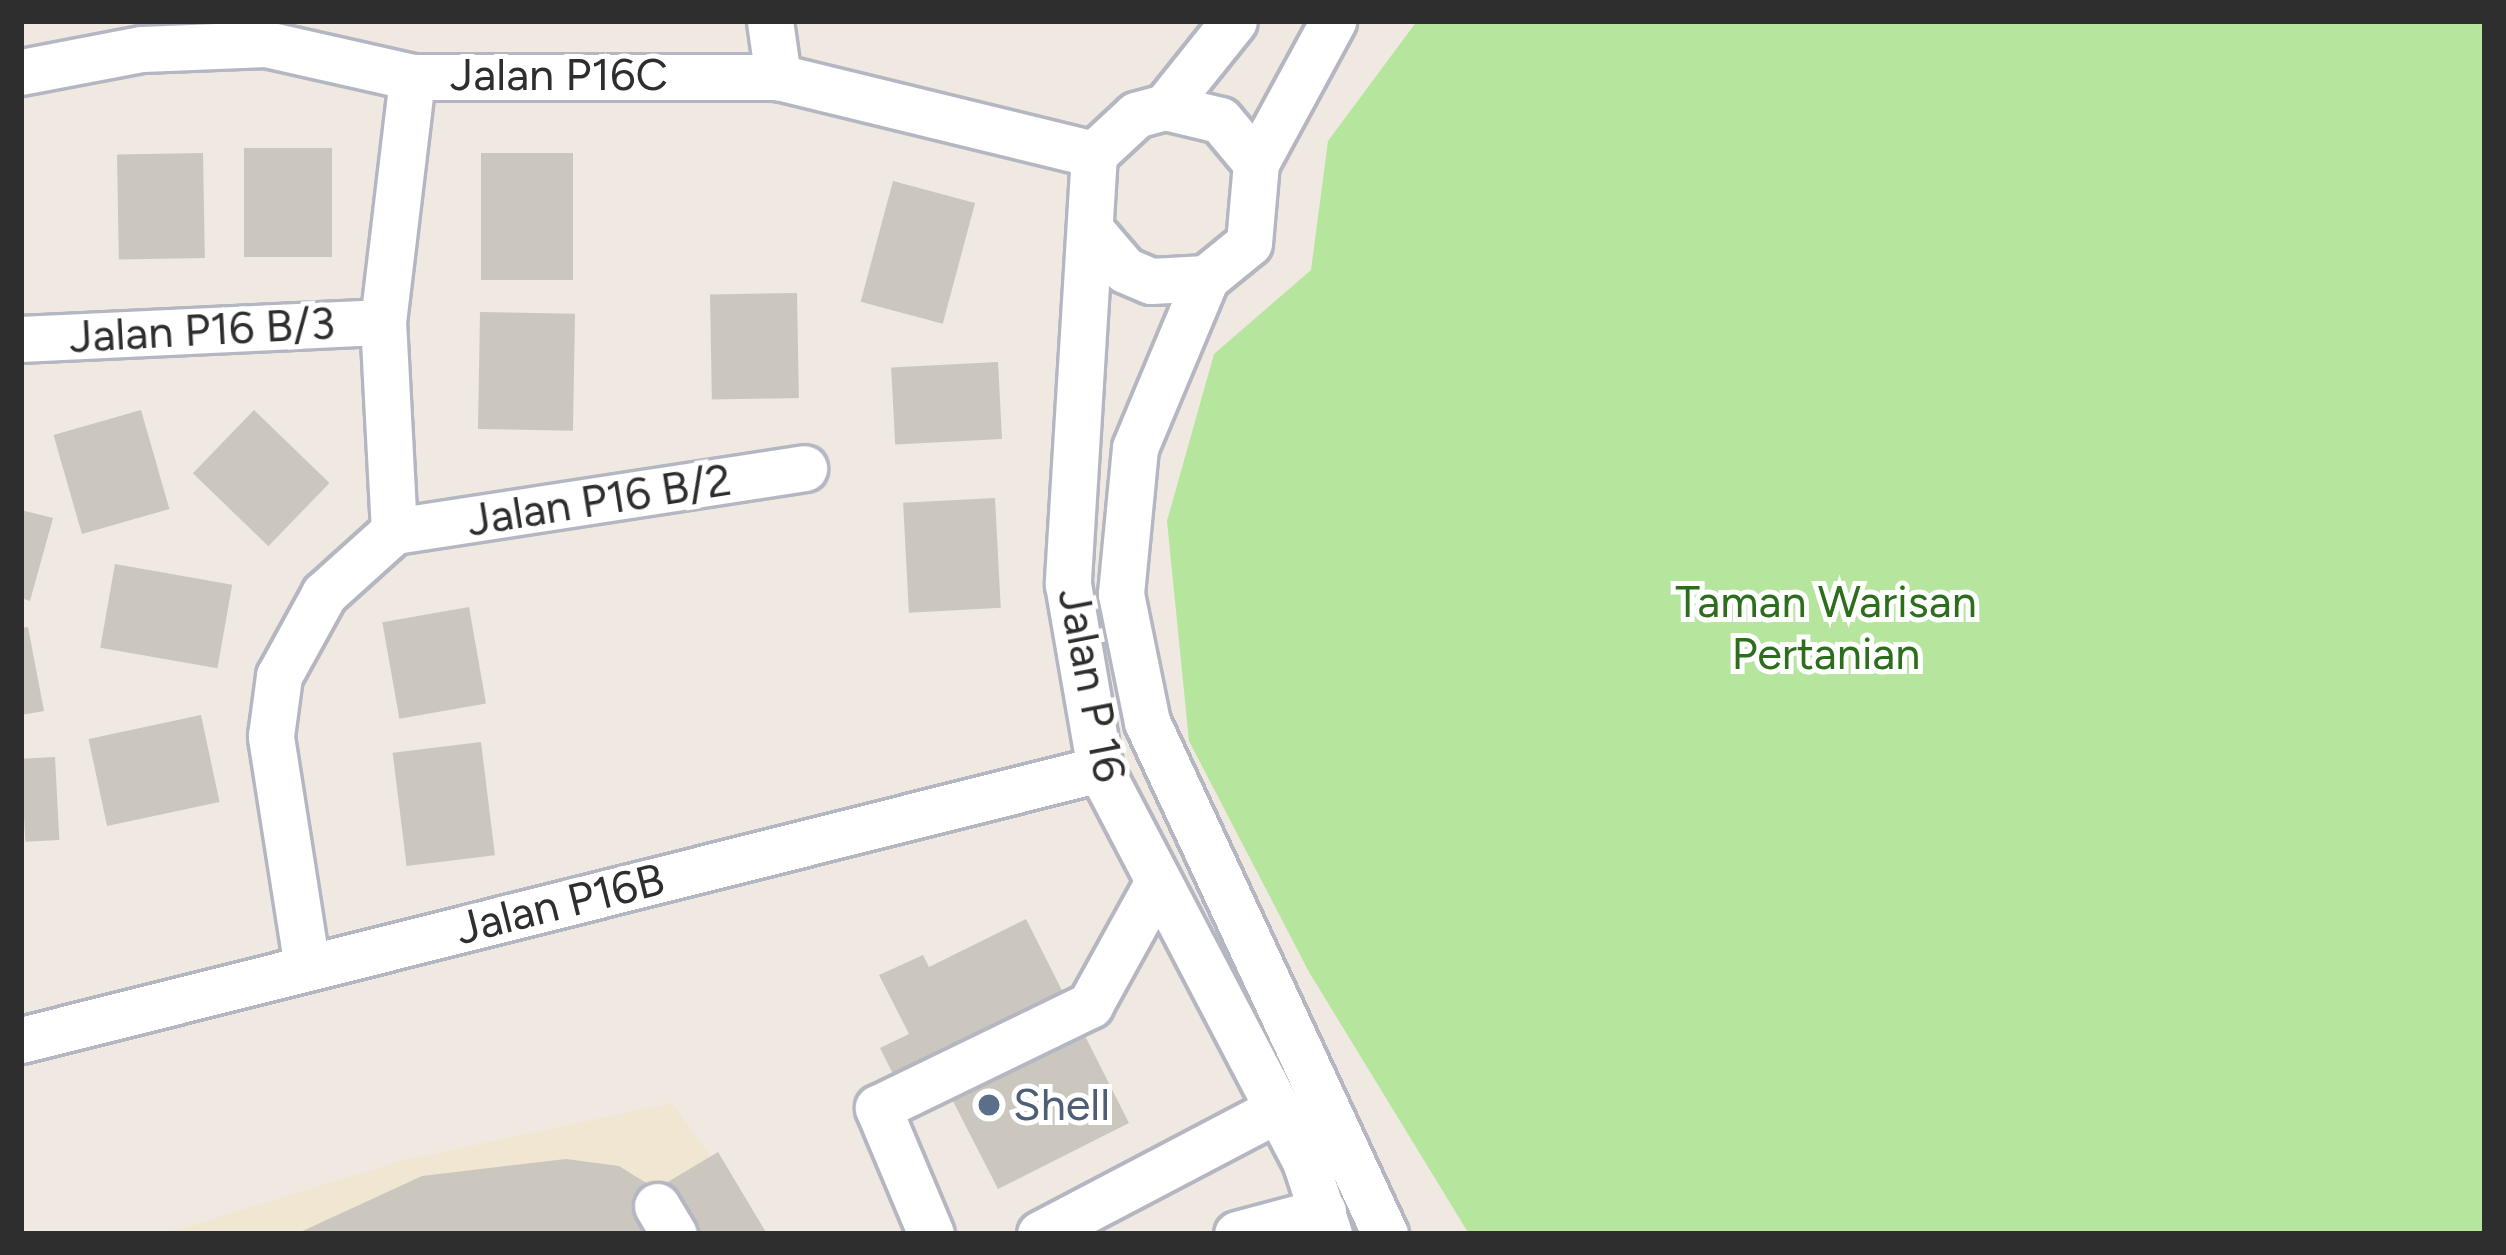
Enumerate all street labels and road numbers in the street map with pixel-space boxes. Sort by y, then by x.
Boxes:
street label: Jalan P16C [450,48,668,102]
street label: Jalan P16 B/3 [68,296,336,364]
street label: Jalan P16 B/2 [463,452,735,548]
street label: Jalan P 16 [1047,583,1137,787]
street label: Jalan P16B [450,852,670,956]

